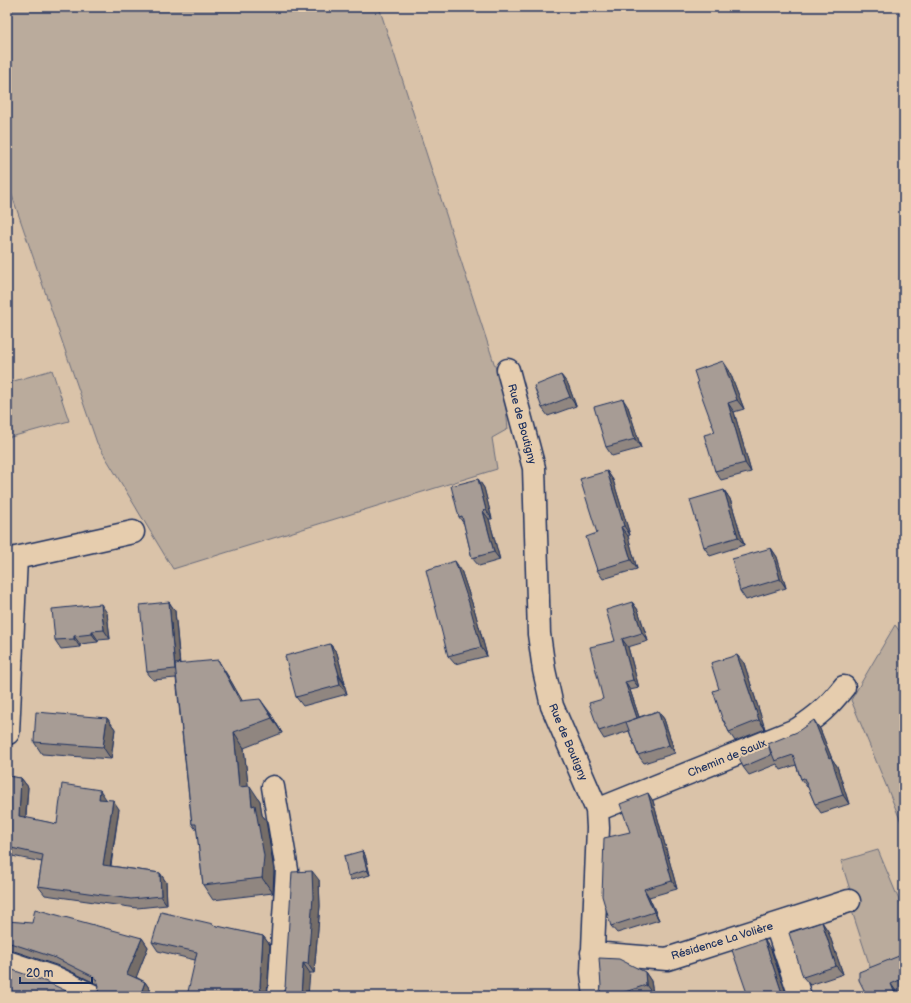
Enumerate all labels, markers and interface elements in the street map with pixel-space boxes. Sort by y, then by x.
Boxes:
street label: Rue de Boutigny [505,382,539,466]
street label: Rue de Boutigny [546,701,590,783]
street label: Chemin de Saulx [686,736,768,780]
street label: Résidence La Volière [670,919,775,963]
scale bar [20,959,92,985]
text: 20 m [26,966,53,981]

